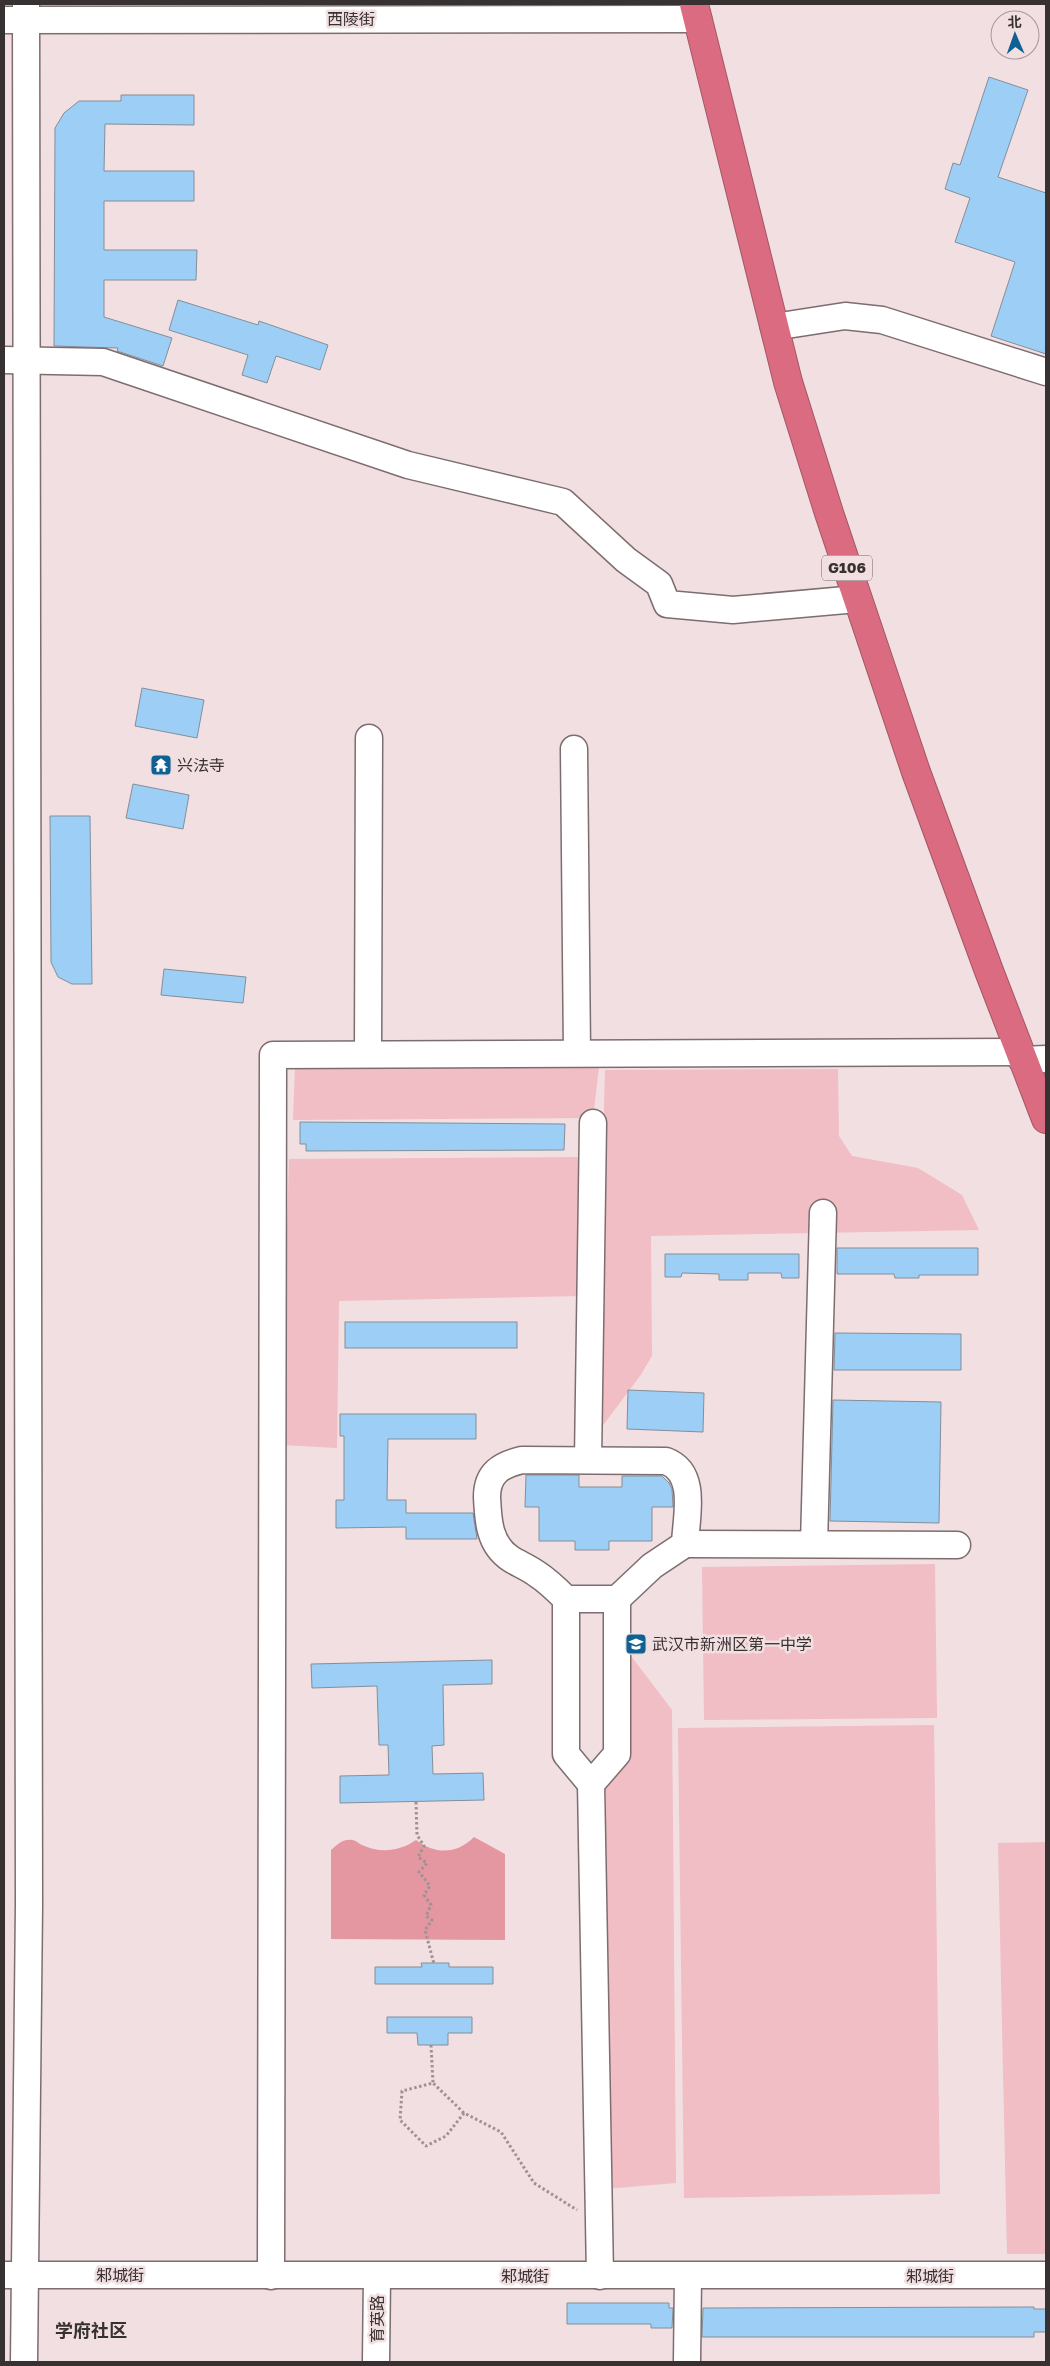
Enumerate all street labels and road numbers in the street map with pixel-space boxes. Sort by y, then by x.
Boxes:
street label: 西陵街 [327,9,375,29]
road number: G106 [822,556,872,580]
street label: 邾城街 [96,2265,144,2285]
street label: 邾城街 [501,2266,549,2286]
street label: 邾城街 [906,2266,954,2286]
street label: 育英路 [367,2295,387,2343]

